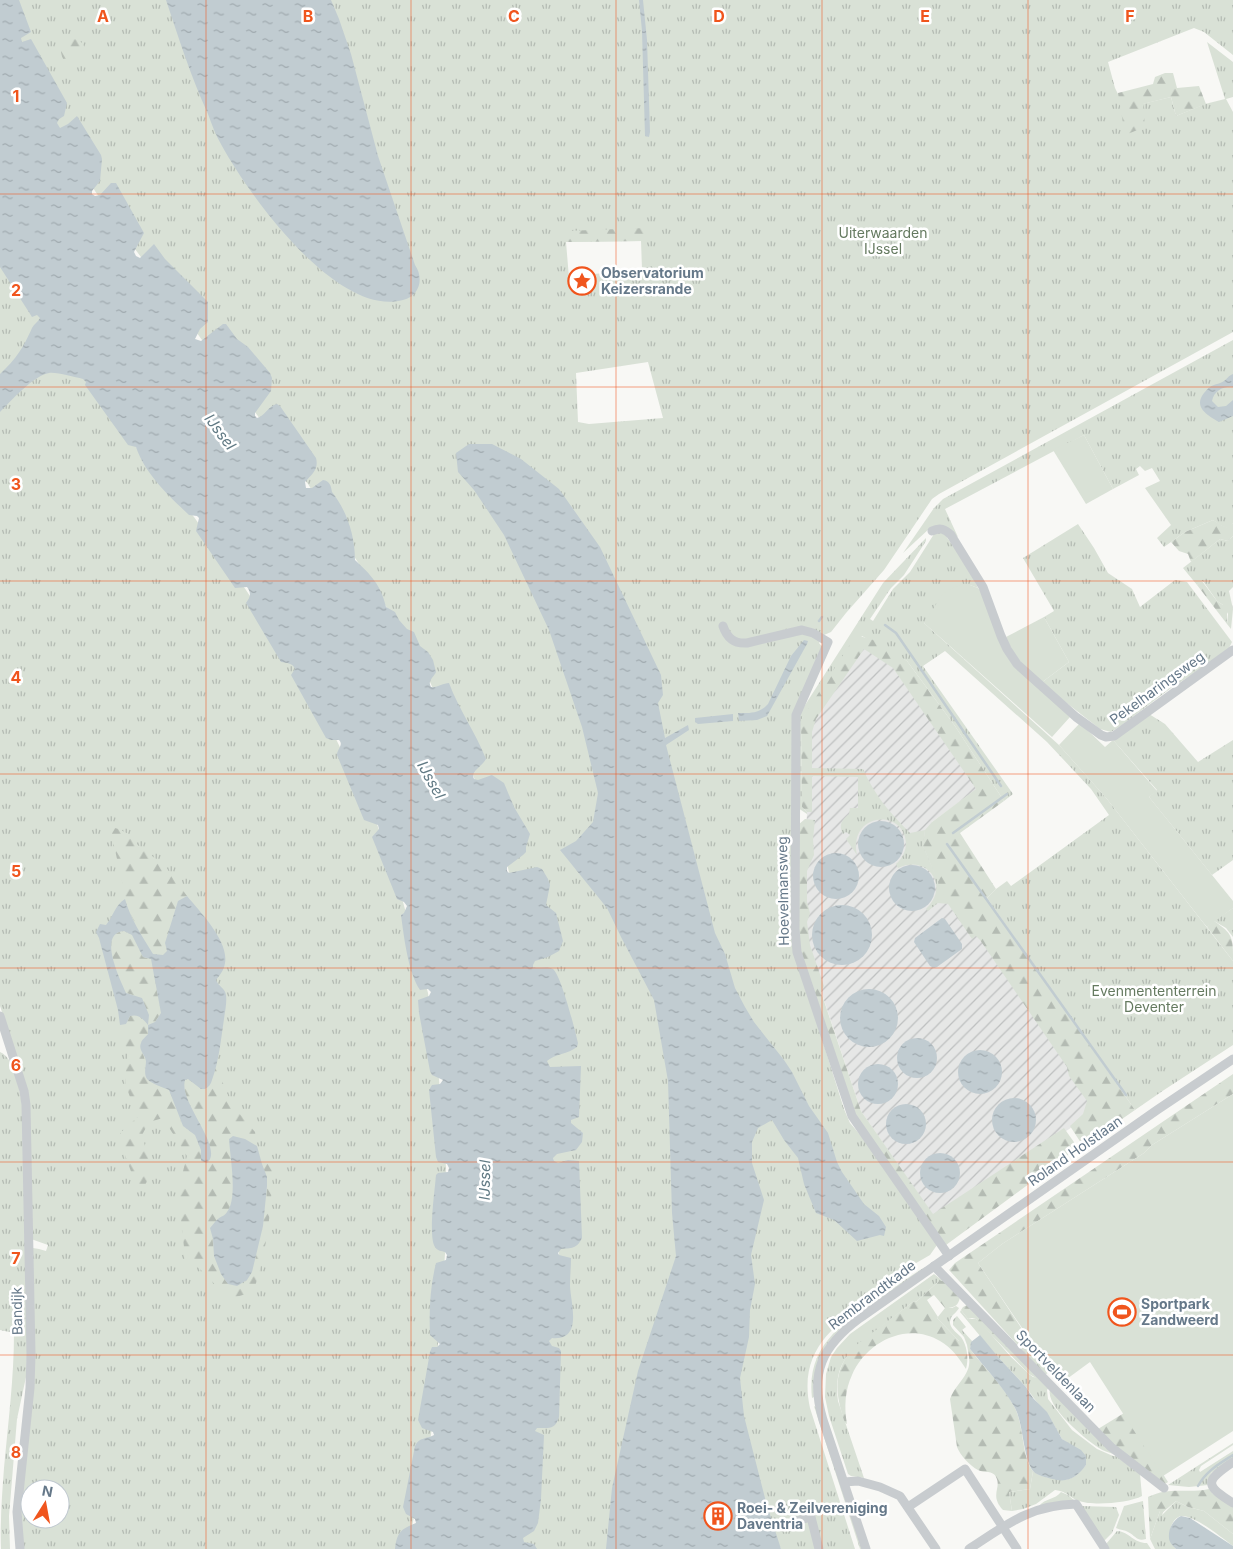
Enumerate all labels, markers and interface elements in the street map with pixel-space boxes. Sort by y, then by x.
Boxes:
text: A [97,6,109,26]
text: B [303,6,313,26]
text: C [508,6,520,26]
text: D [713,6,725,26]
text: E [920,6,930,26]
text: F [1125,6,1135,26]
text: 1 [13,86,19,106]
park label: Uiterwaarden IJssel [838,224,928,257]
place label: Observatorium Keizersrande [601,264,704,297]
place icon: Observatorium Keizersrande [567,266,597,296]
text: 2 [11,280,21,300]
water label: IJssel [201,410,240,454]
text: 3 [11,474,21,494]
street label: Pekelharingsweg [1106,647,1207,728]
text: 4 [11,667,22,687]
water label: IJssel [413,757,450,802]
street label: Hoevelmansweg [773,836,792,946]
text: 5 [11,861,21,881]
park label: Evenmententerrein Deventer [1092,982,1216,1015]
text: 6 [11,1055,21,1075]
street label: Roland Holstlaan [1024,1112,1125,1189]
water label: IJssel [475,1159,494,1200]
text: 7 [11,1248,21,1268]
street label: Rembrandtkade [825,1256,919,1333]
street label: Bandijk [8,1286,25,1335]
place label: Sportpark Zandweerd [1141,1295,1219,1328]
sports icon: Sportpark Zandweerd [1107,1297,1137,1327]
street label: Sportveldenlaan [1013,1326,1100,1415]
text: 8 [11,1442,21,1462]
north arrow [20,1479,70,1529]
text: N [41,1481,54,1500]
place label: Roei- & Zeilvereniging Daventria [737,1499,888,1532]
building icon: Roei- & Zeilvereniging Daventria [703,1501,733,1531]

